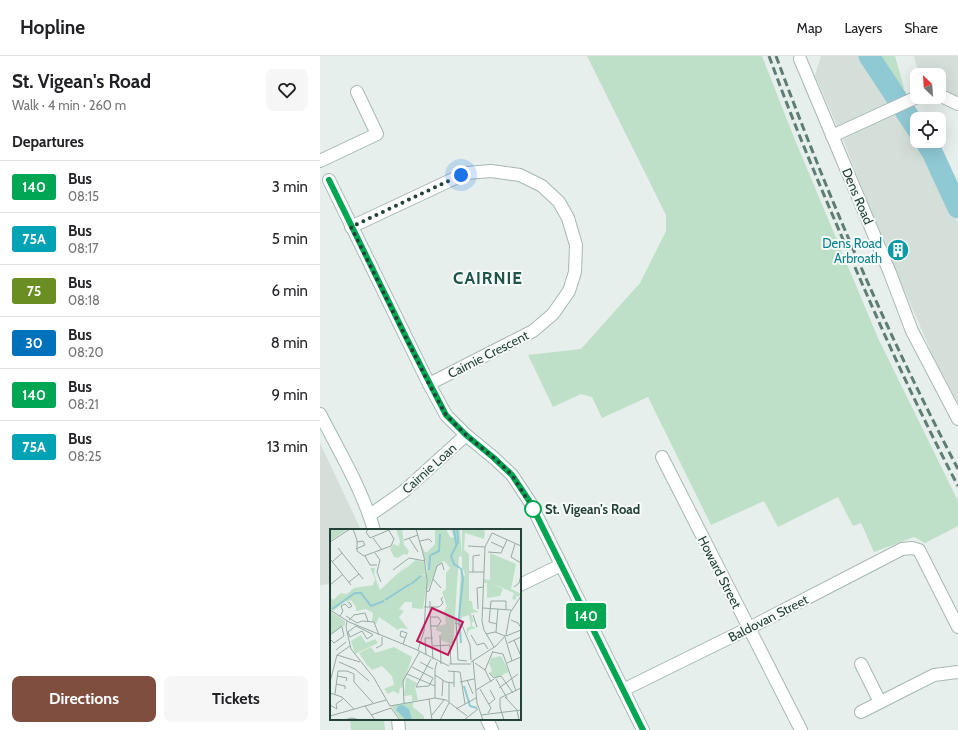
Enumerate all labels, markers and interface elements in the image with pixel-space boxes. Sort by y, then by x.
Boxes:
text: Hopline [20,16,85,39]
text: Map [797,19,822,37]
text: Layers [844,19,882,37]
text: Share [904,19,938,37]
north arrow [910,68,946,104]
map controls [910,68,946,148]
button: heart [266,69,308,111]
text: St. Vigean's Road [12,70,151,93]
text: Walk · 4 min · 260 m [12,97,126,113]
button: locate [910,112,946,148]
text: Departures [12,133,84,151]
your location [451,165,471,185]
street label: Dens Road [839,165,877,227]
text: Bus [68,170,92,188]
text: 140 [22,178,46,196]
text: 3 min [272,178,308,196]
text: 08:15 [68,188,99,204]
text: Bus [68,222,92,240]
text: 75A [22,230,46,248]
text: 5 min [272,230,308,248]
place label: Dens Road Arbroath [822,235,882,266]
building icon: Dens Road Arbroath [885,237,911,263]
text: 08:17 [68,240,98,256]
district label: CAIRNIE [453,268,523,288]
text: Bus [68,274,92,292]
text: 75 [27,282,41,300]
text: 6 min [271,282,308,300]
text: 08:18 [68,292,100,308]
text: Bus [68,326,92,344]
street label: Cairnie Crescent [445,326,532,381]
text: 30 [25,334,43,352]
text: 8 min [271,334,308,352]
text: 08:20 [68,344,104,360]
text: Bus [68,378,92,396]
text: 140 [22,386,46,404]
text: 9 min [271,386,308,404]
text: 08:21 [68,396,99,412]
text: Bus [68,430,92,448]
text: 75A [22,438,46,456]
text: 13 min [267,438,308,456]
street label: Cairnie Loan [398,439,460,497]
text: 08:25 [68,448,102,464]
marker: St. Vigean's Road [524,500,542,518]
place label: St. Vigean's Road [545,501,640,517]
inset map [330,529,521,720]
street label: Howard Street [695,533,745,611]
street label: Baldovan Street [725,591,811,645]
line badge: 140 [563,603,609,629]
text: 140 [574,607,598,625]
button: Directions [12,676,156,722]
button: Tickets [164,676,308,722]

